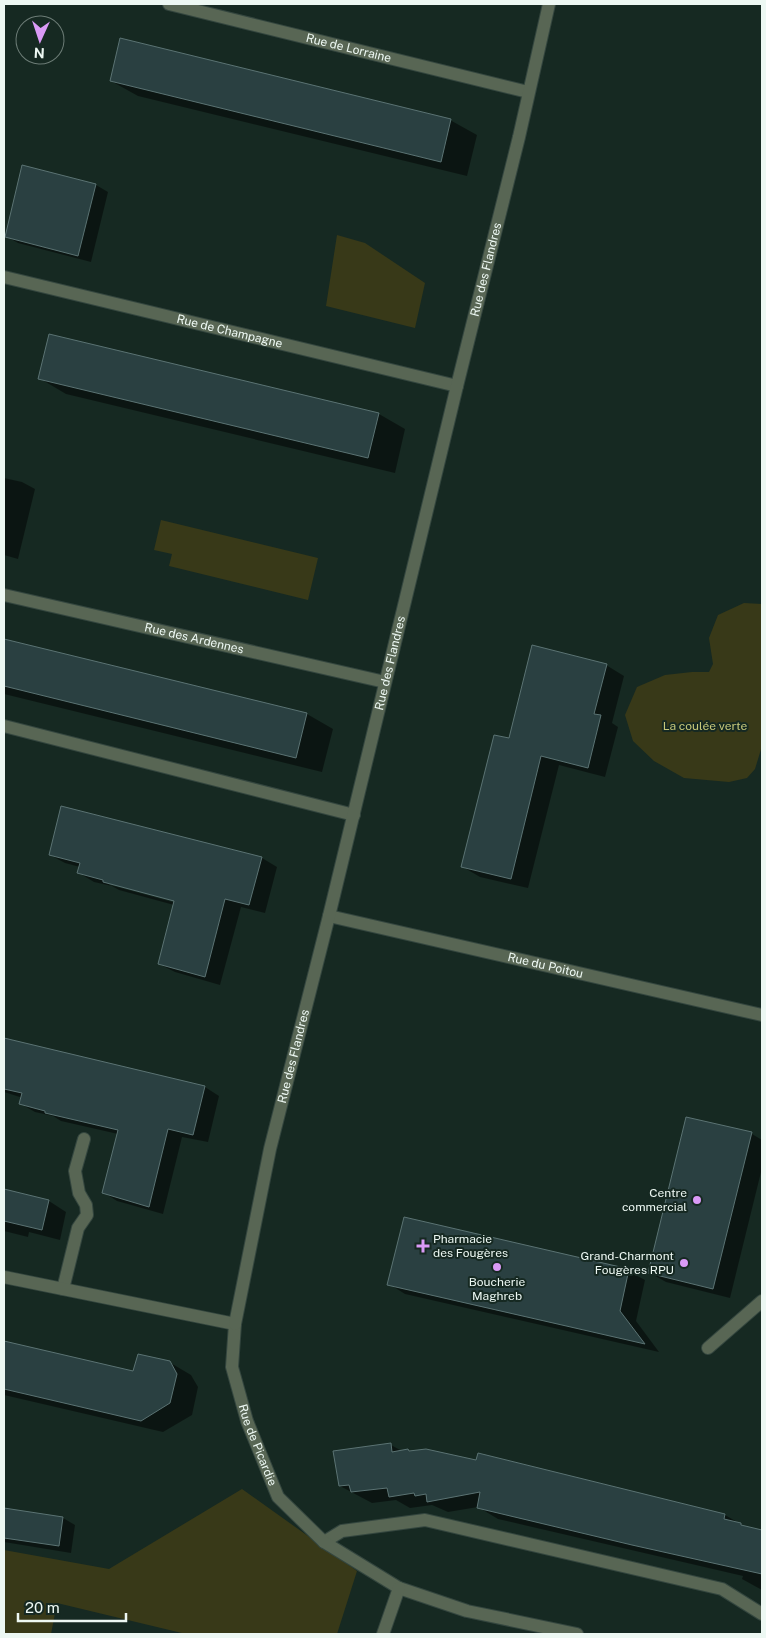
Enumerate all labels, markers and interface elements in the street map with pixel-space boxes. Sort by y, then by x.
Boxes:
north arrow [15,15,65,65]
street label: Rue de Lorraine [305,31,393,65]
text: N [33,45,45,61]
street label: Rue des Flandres [468,221,504,318]
street label: Rue de Champagne [175,312,284,351]
street label: Rue des Flandres [372,615,408,712]
street label: Rue des Ardennes [143,620,245,657]
park label: La coulée verte [663,719,748,733]
street label: Rue du Poitou [506,950,585,981]
street label: Rue des Flandres [275,1008,312,1105]
place label: Centre commercial [622,1186,687,1214]
marker: Centre commercial [691,1194,703,1206]
place label: Pharmacie des Fougères [433,1232,508,1260]
marker: Pharmacie des Fougères [417,1240,429,1252]
place label: Grand-Charmont Fougères RPU [580,1249,674,1277]
marker: Grand-Charmont Fougères RPU [678,1257,690,1269]
marker: Boucherie Maghreb [491,1261,503,1273]
place label: Boucherie Maghreb [469,1275,525,1303]
street label: Rue de Picardie [236,1403,280,1488]
scale bar [18,1590,125,1622]
text: 20 m [25,1599,60,1616]

